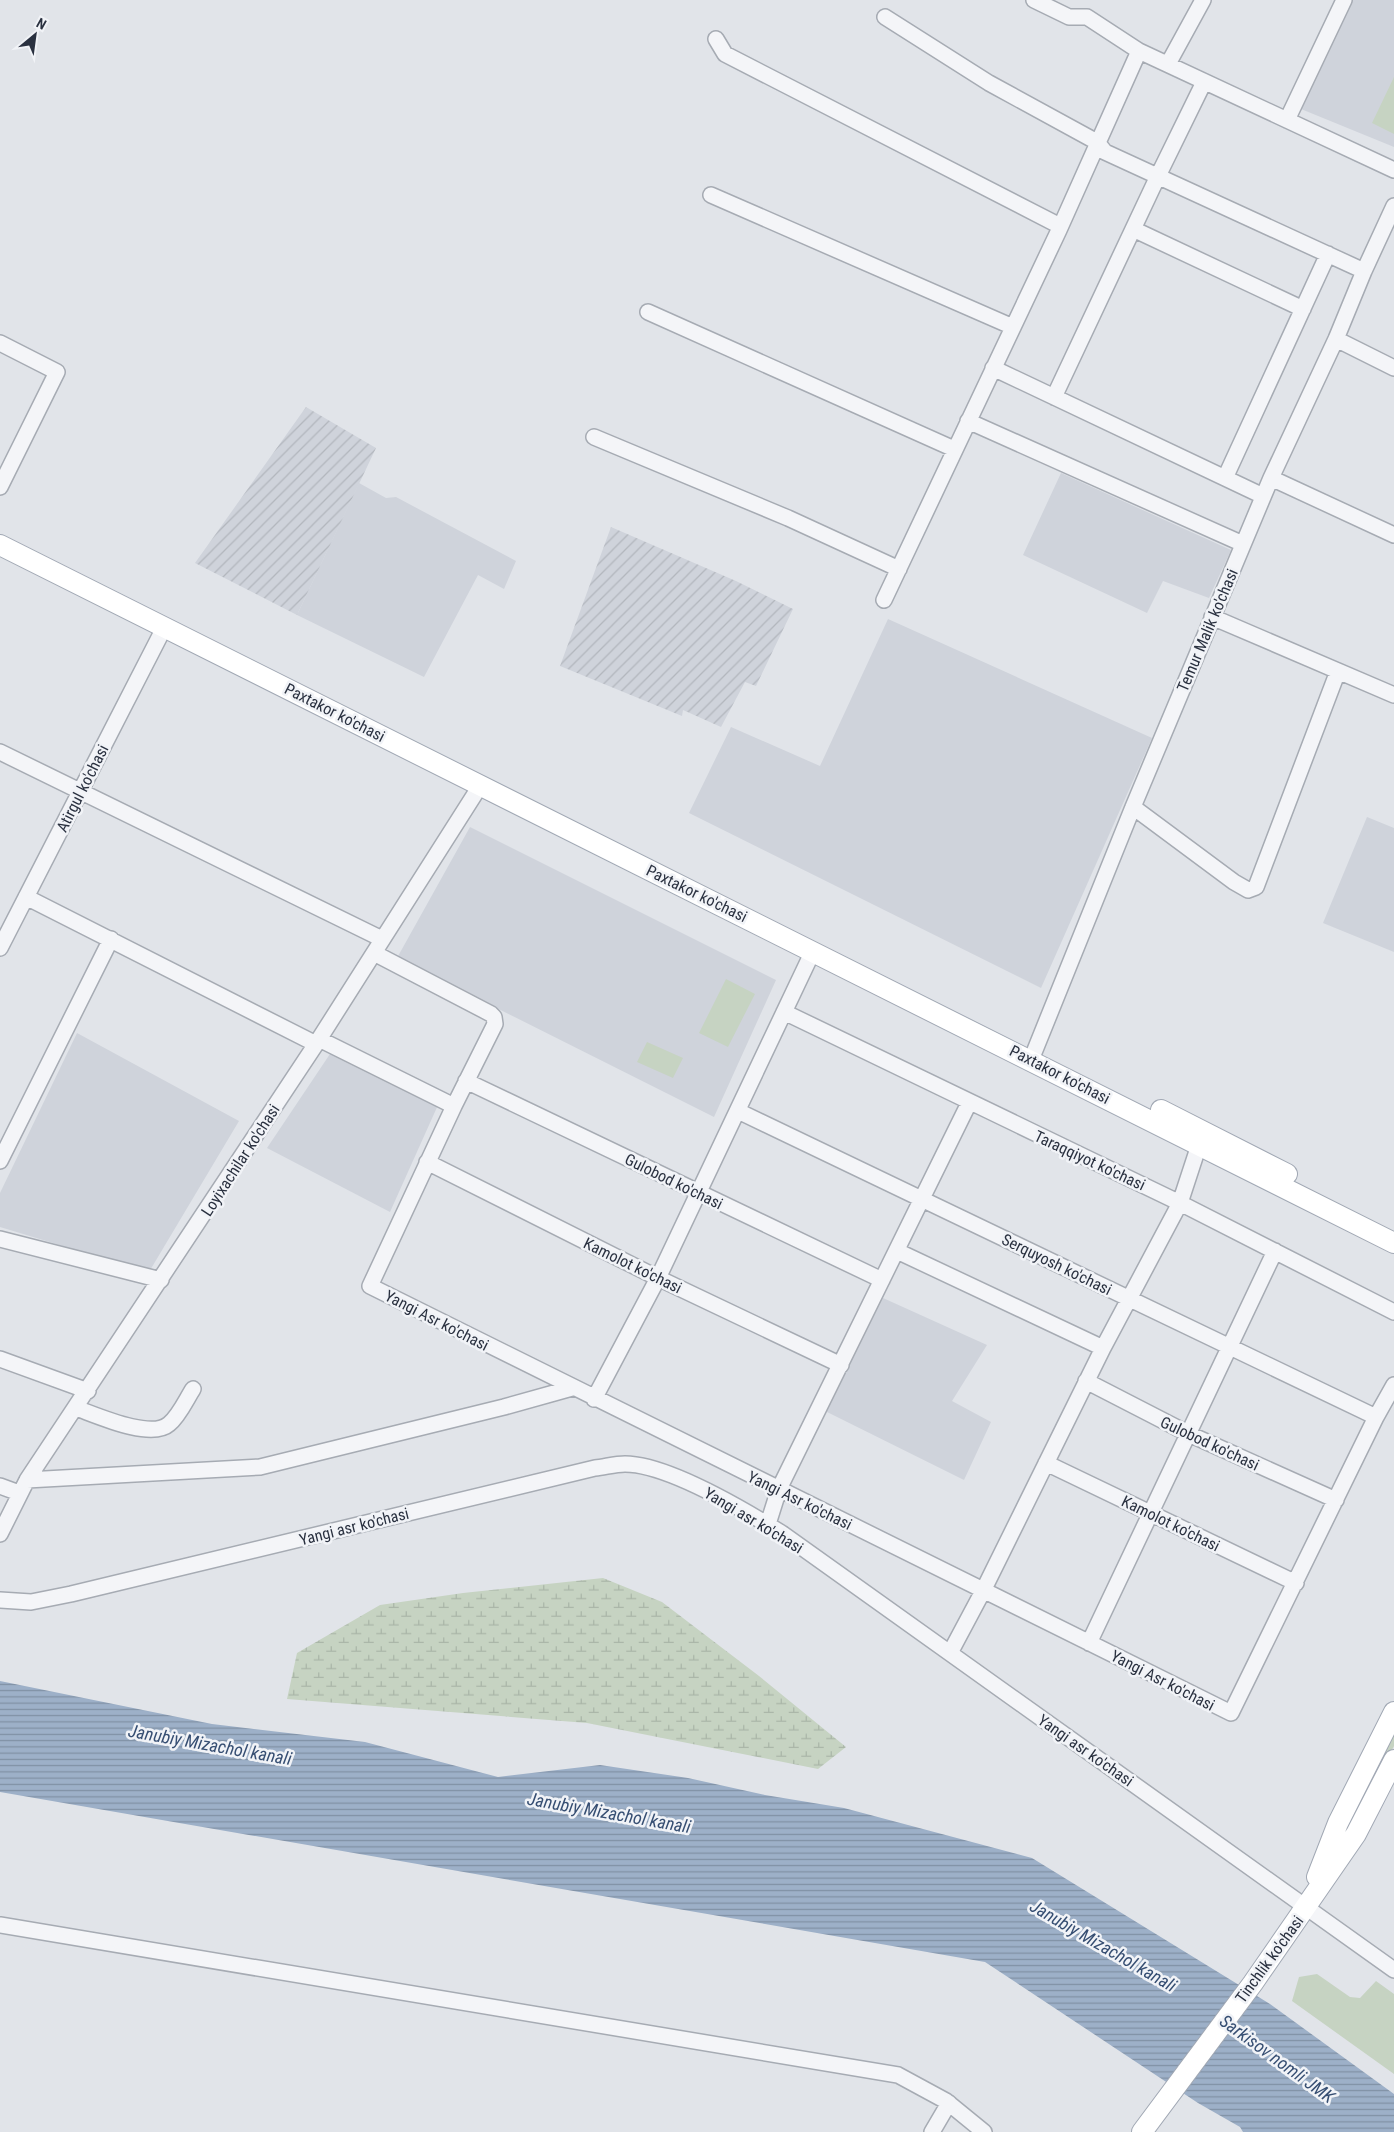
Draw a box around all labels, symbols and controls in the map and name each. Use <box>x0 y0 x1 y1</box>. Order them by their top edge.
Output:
north arrow <box>10 10 60 60</box>
text: N <box>34 15 49 33</box>
street label: Temur Malik ko'chasi <box>1173 566 1242 694</box>
street label: Paxtakor ko'chasi <box>281 679 388 746</box>
street label: Atirgul ko'chasi <box>52 741 113 835</box>
street label: Paxtakor ko'chasi <box>643 861 750 926</box>
street label: Paxtakor ko'chasi <box>1006 1041 1113 1108</box>
street label: Loyixachilar ko'chasi <box>197 1101 284 1220</box>
street label: Taraqqiyot ko'chasi <box>1031 1126 1148 1194</box>
street label: Gulobod ko'chasi <box>622 1150 726 1213</box>
street label: Serquyosh ko'chasi <box>999 1230 1115 1299</box>
street label: Kamolot ko'chasi <box>581 1233 685 1297</box>
street label: Yangi Asr ko'chasi <box>382 1286 492 1355</box>
street label: Gulobod ko'chasi <box>1157 1412 1262 1475</box>
street label: Yangi Asr ko'chasi <box>744 1467 855 1534</box>
street label: Yangi asr ko'chasi <box>701 1483 807 1557</box>
street label: Kamolot ko'chasi <box>1119 1491 1223 1555</box>
street label: Yangi asr ko'chasi <box>297 1504 411 1549</box>
street label: Yangi Asr ko'chasi <box>1108 1646 1218 1715</box>
street label: Yangi asr ko'chasi <box>1034 1710 1137 1790</box>
water label: Janubiy Mizachol kanali <box>127 1720 294 1769</box>
water label: Janubiy Mizachol kanali <box>526 1788 693 1837</box>
water label: Janubiy Mizachol kanali <box>1026 1895 1181 1996</box>
street label: Tinchlik ko'chasi <box>1231 1912 1307 2007</box>
water label: Sarkisov nomli JMK <box>1216 2010 1340 2108</box>

